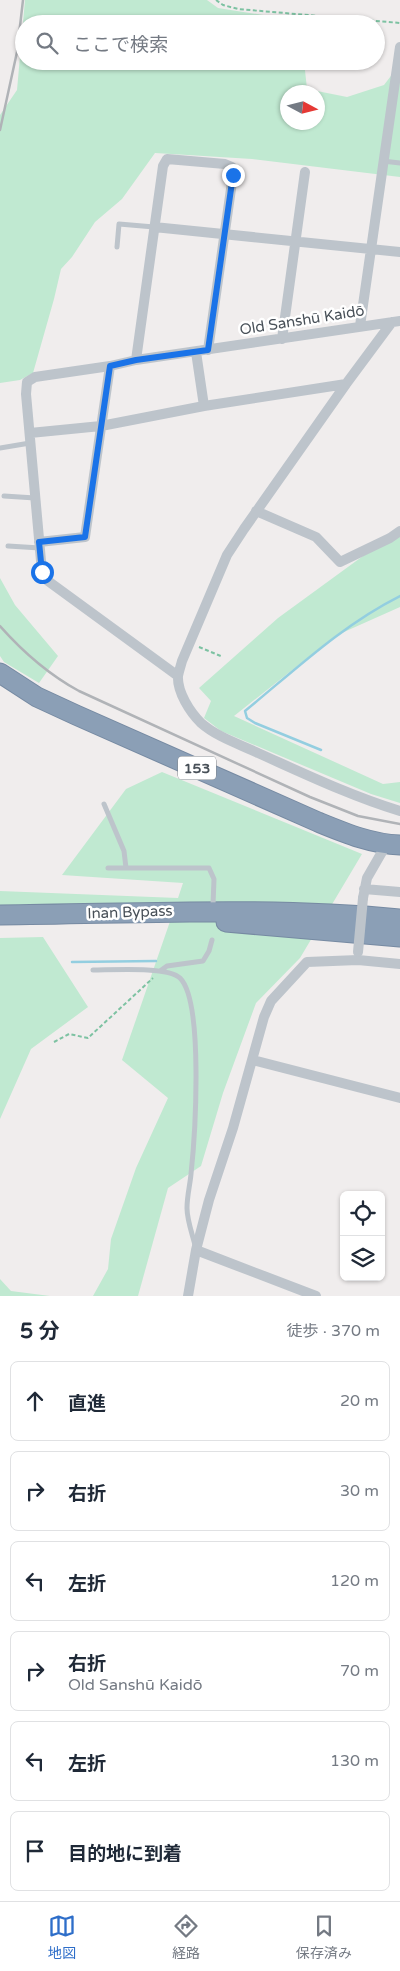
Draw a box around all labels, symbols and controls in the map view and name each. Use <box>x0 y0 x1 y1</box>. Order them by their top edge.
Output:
search box <box>15 15 385 70</box>
icon: search <box>33 29 61 57</box>
text: ここで検索 <box>73 34 168 56</box>
north arrow <box>280 85 325 130</box>
route end <box>222 164 245 187</box>
street label: Old Sanshū Kaidō <box>238 301 366 339</box>
route start <box>31 561 54 584</box>
road number: 153 <box>178 756 216 780</box>
street label: Inan Bypass <box>87 902 173 922</box>
map controls <box>340 1191 385 1281</box>
button: locate <box>340 1191 385 1236</box>
button: layers <box>340 1236 385 1281</box>
text: 5 分 <box>20 1319 60 1344</box>
text: 徒歩 · 370 m <box>287 1321 380 1341</box>
icon: ahead <box>21 1387 49 1415</box>
text: 20 m <box>340 1391 379 1411</box>
text: 直進 <box>68 1393 106 1415</box>
icon: right <box>21 1477 49 1505</box>
text: 30 m <box>340 1481 379 1501</box>
text: 右折 <box>68 1483 106 1505</box>
icon: left <box>21 1567 49 1595</box>
text: 120 m <box>330 1571 379 1591</box>
text: 左折 <box>68 1573 106 1595</box>
text: 右折 <box>68 1653 106 1675</box>
icon: right <box>21 1657 49 1685</box>
text: 70 m <box>340 1661 379 1681</box>
text: Old Sanshū Kaidō <box>68 1675 202 1695</box>
icon: left <box>21 1747 49 1775</box>
text: 130 m <box>330 1751 379 1771</box>
text: 左折 <box>68 1753 106 1775</box>
icon: arrive <box>21 1837 49 1865</box>
text: 目的地に到着 <box>68 1843 182 1865</box>
tab: 地図 <box>48 1912 76 1962</box>
tab: 経路 <box>172 1912 200 1962</box>
tab: 保存済み <box>296 1912 352 1962</box>

